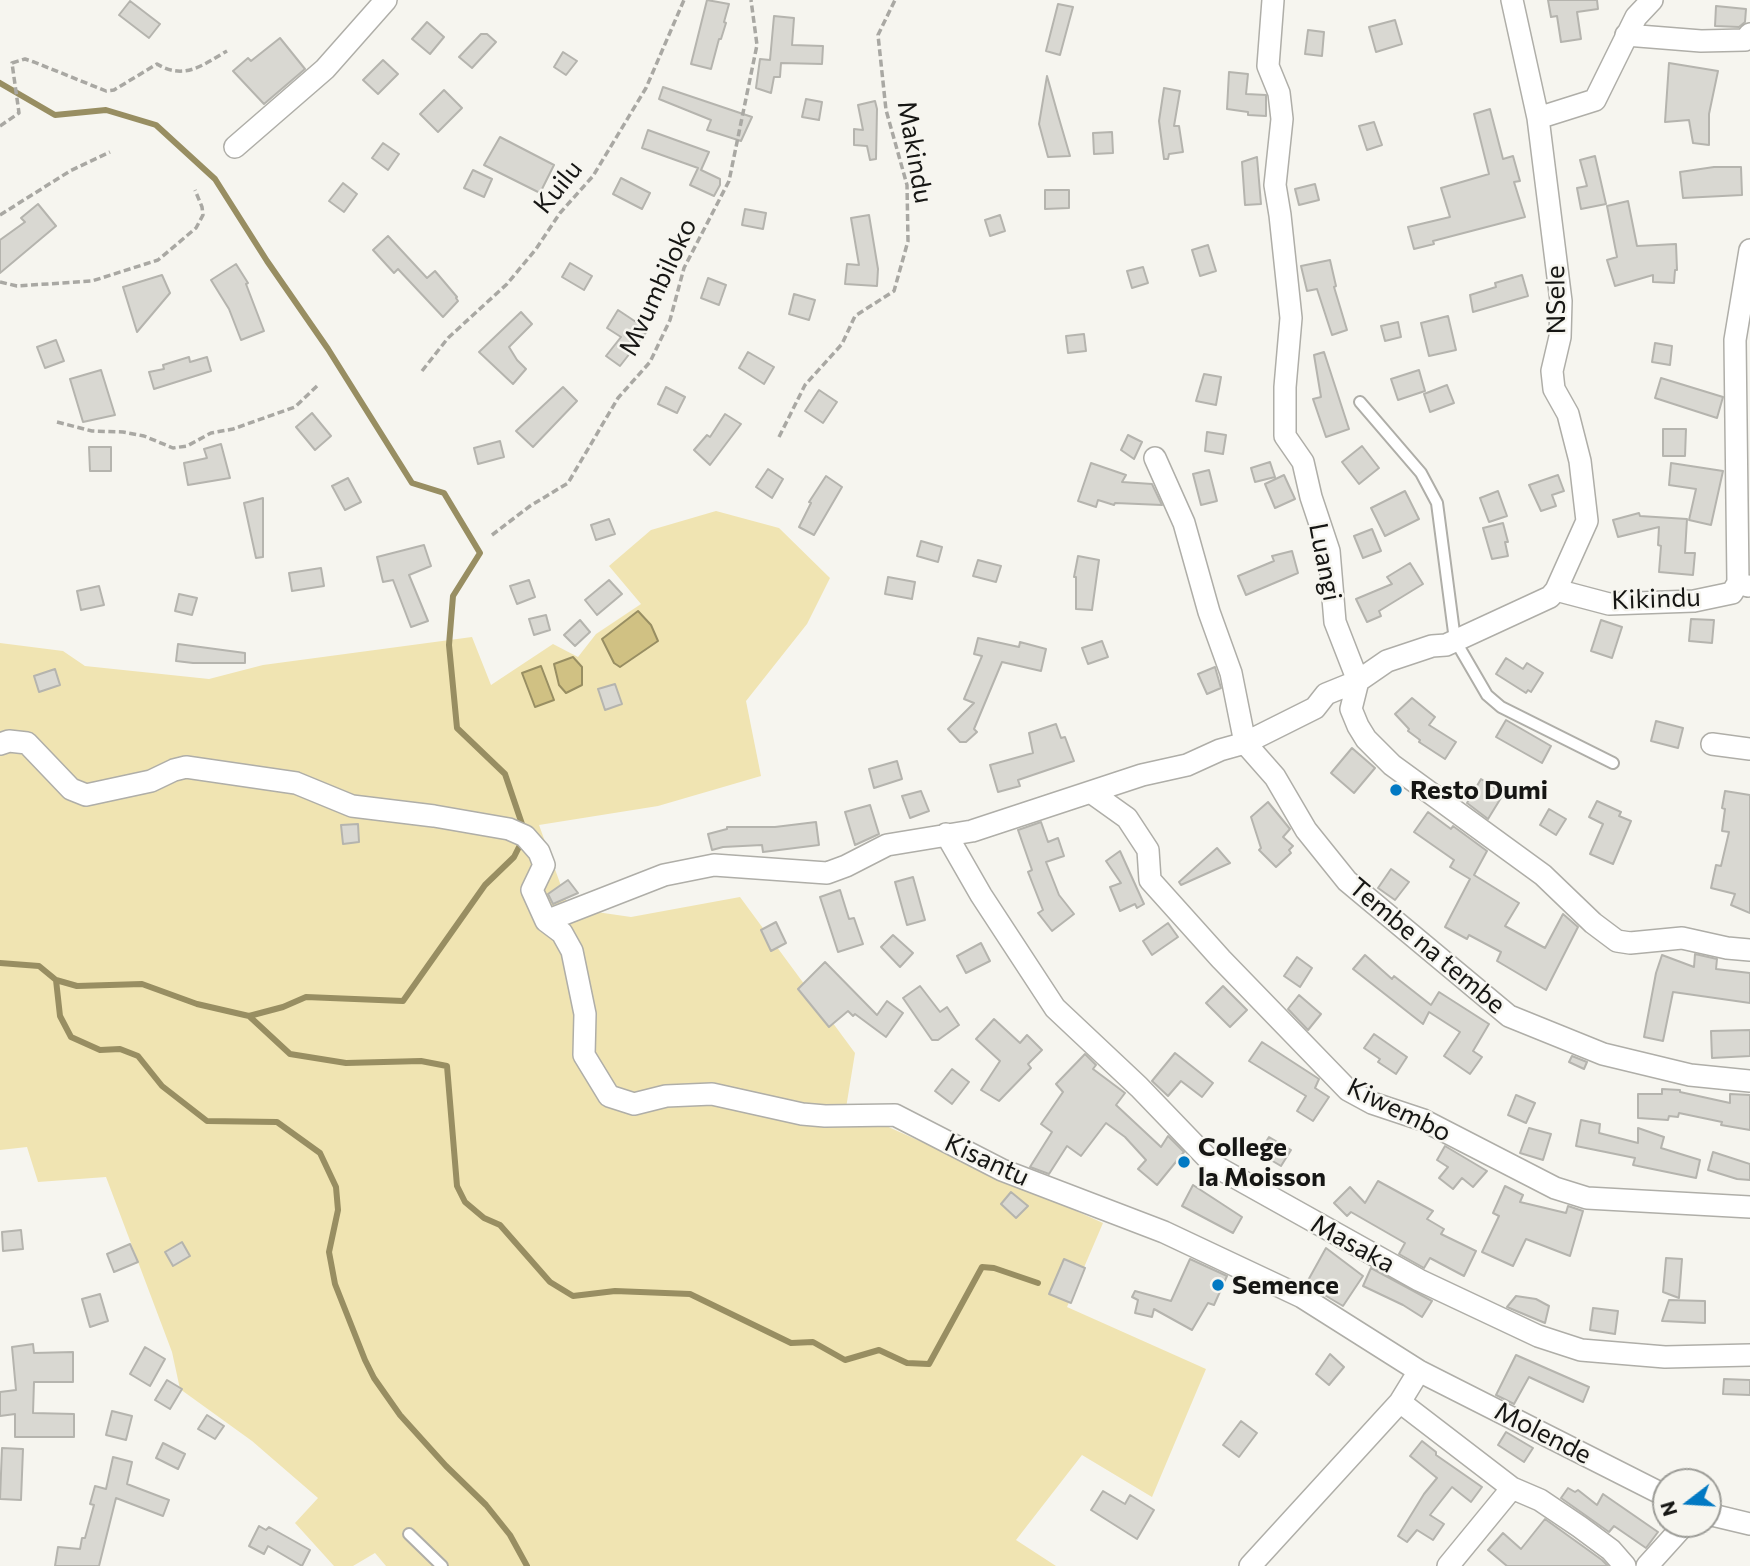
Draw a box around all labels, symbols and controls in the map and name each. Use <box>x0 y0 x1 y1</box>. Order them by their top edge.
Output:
street label: Makindu <box>891 98 939 206</box>
street label: Kuilu <box>527 154 589 220</box>
street label: Mvumbiloko <box>613 213 703 361</box>
street label: NSele <box>1540 265 1572 335</box>
street label: Luangi <box>1302 520 1348 604</box>
street label: Kikindu <box>1611 582 1701 616</box>
place label: Resto Dumi <box>1410 774 1548 806</box>
marker: Resto Dumi <box>1388 782 1404 798</box>
street label: Tembe na tembe <box>1342 872 1512 1020</box>
street label: Kiwembo <box>1342 1071 1456 1149</box>
street label: Kisantu <box>940 1127 1034 1193</box>
place label: College la Moisson <box>1198 1131 1326 1192</box>
marker: College la Moisson <box>1176 1154 1192 1170</box>
street label: Masaka <box>1305 1208 1401 1280</box>
place label: Semence <box>1232 1269 1339 1301</box>
marker: Semence <box>1210 1277 1226 1293</box>
street label: Molende <box>1489 1395 1597 1471</box>
north arrow <box>1652 1468 1722 1538</box>
text: N <box>1655 1499 1681 1519</box>

